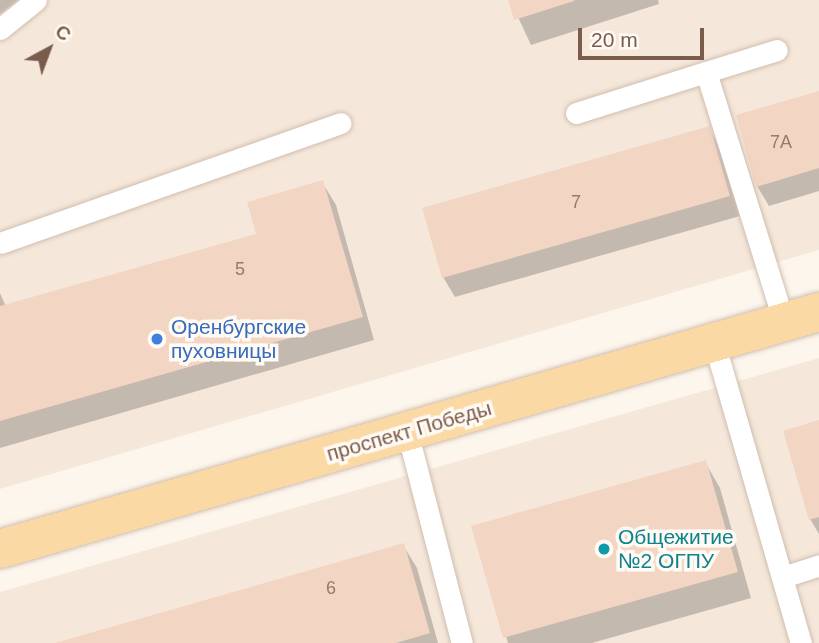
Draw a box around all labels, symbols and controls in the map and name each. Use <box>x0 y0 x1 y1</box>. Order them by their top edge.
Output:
north arrow <box>14 14 84 84</box>
scale bar <box>581 14 707 58</box>
text: С <box>51 20 75 45</box>
text: 20 m <box>591 28 638 51</box>
house number: 7А <box>770 131 792 153</box>
house number: 7 <box>571 191 581 213</box>
house number: 5 <box>235 258 245 280</box>
place label: Оренбургские пуховницы <box>171 314 306 364</box>
marker: Оренбургские пуховницы <box>149 331 165 347</box>
street label: проспект Победы <box>324 395 494 467</box>
place label: Общежитие №2 ОГПУ <box>618 524 734 574</box>
marker: Общежитие №2 ОГПУ <box>596 541 612 557</box>
house number: 6 <box>326 577 336 599</box>

